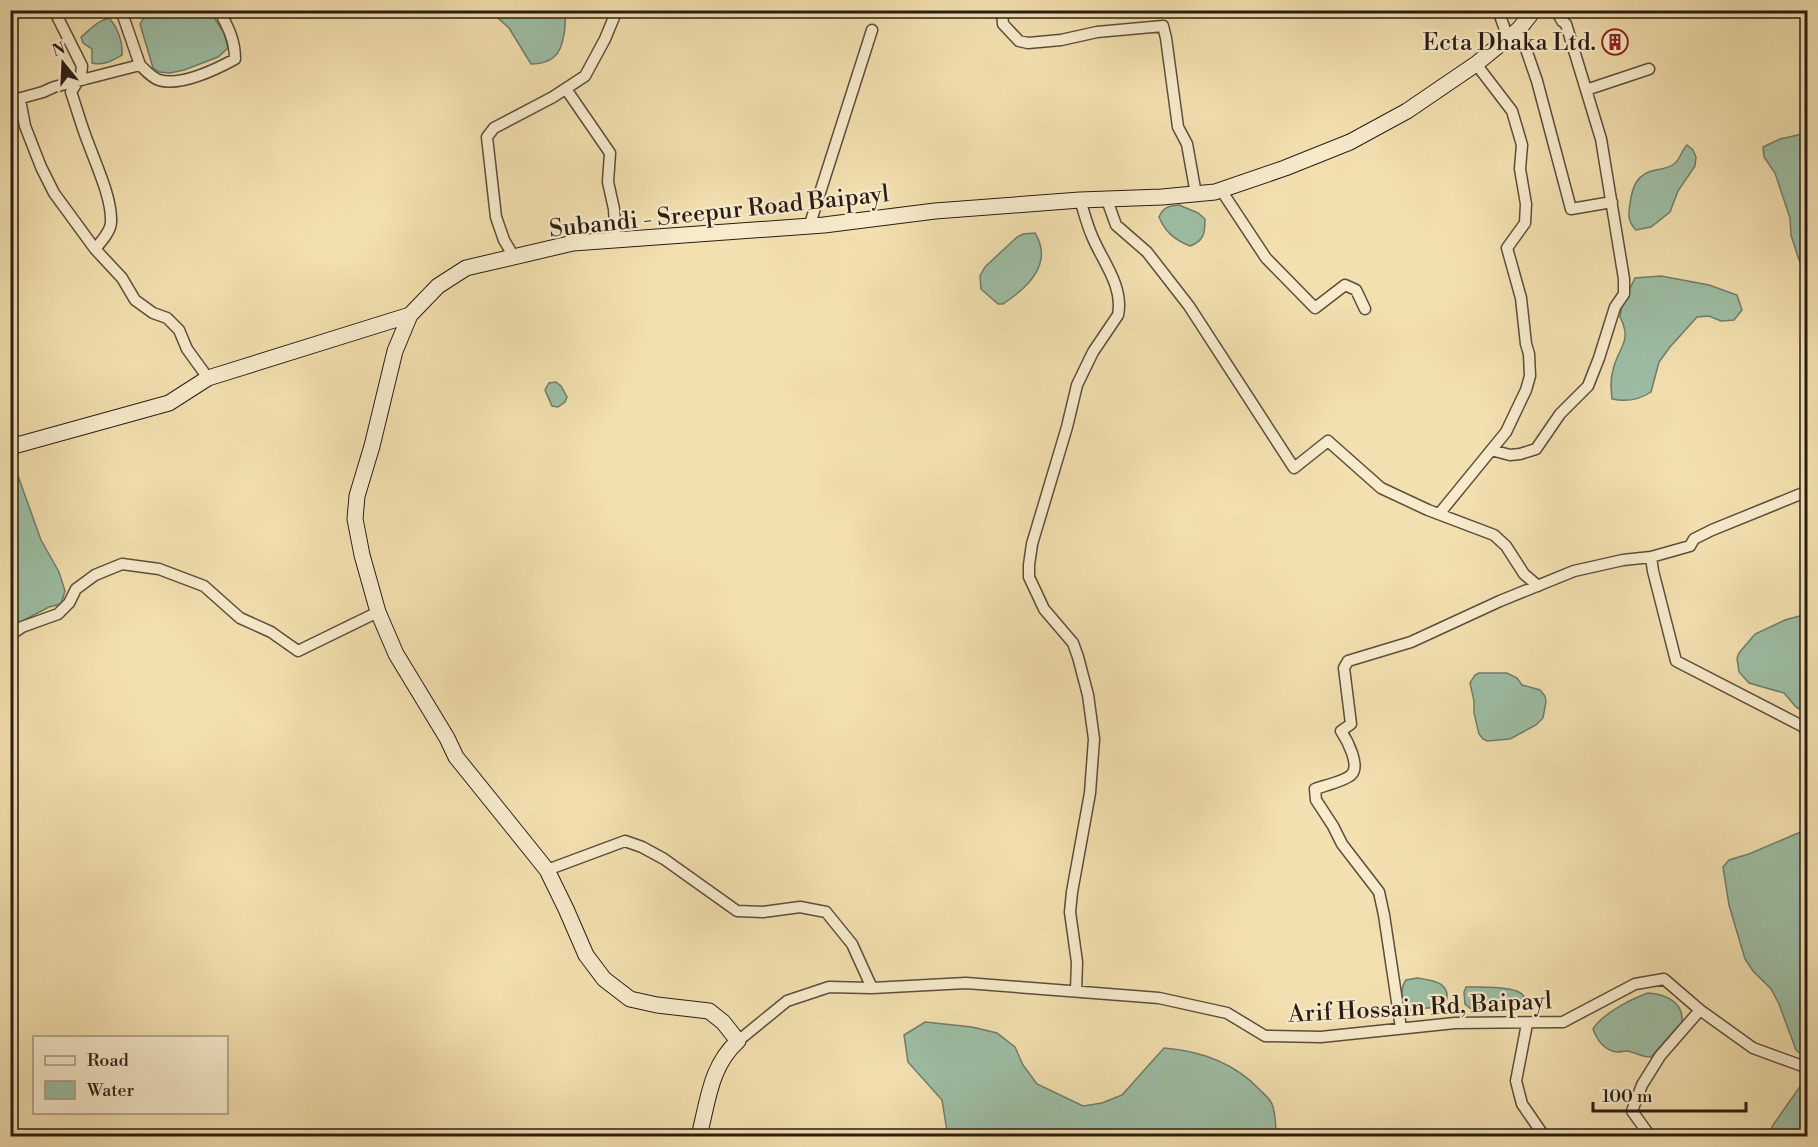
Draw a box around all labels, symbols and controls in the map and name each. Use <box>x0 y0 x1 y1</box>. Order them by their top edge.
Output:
building icon: Ecta Dhaka Ltd. <box>1600 27 1630 57</box>
place label: Ecta Dhaka Ltd. <box>1422 28 1596 58</box>
north arrow <box>33 33 93 93</box>
text: N <box>50 38 68 61</box>
street label: Subandi - Sreepur Road Baipayl <box>548 179 891 245</box>
street label: Arif Hossain Rd, Baipayl <box>1286 986 1553 1030</box>
legend <box>33 1036 228 1114</box>
text: Road <box>87 1049 130 1072</box>
scale bar <box>1593 1075 1746 1113</box>
text: Water <box>86 1079 135 1102</box>
text: 100 m <box>1602 1085 1653 1108</box>

